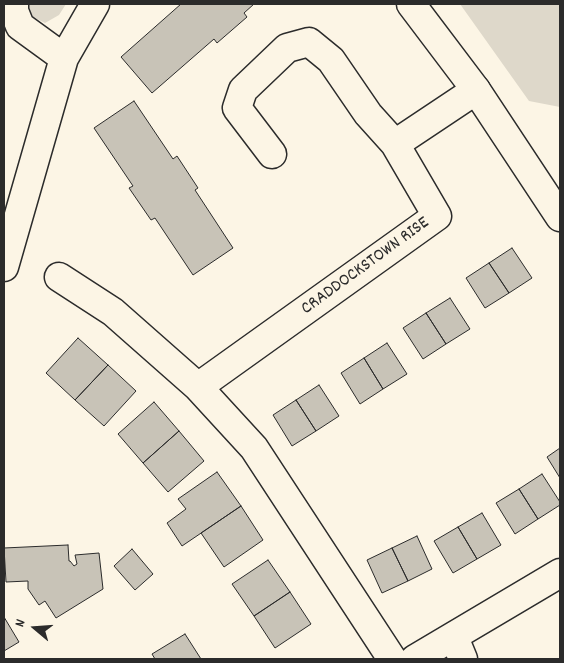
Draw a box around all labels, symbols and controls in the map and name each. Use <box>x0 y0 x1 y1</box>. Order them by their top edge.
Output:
street label: CRADDOCKSTOWN RISE <box>298 213 434 321</box>
north arrow <box>10 603 60 653</box>
text: N <box>10 617 31 630</box>

